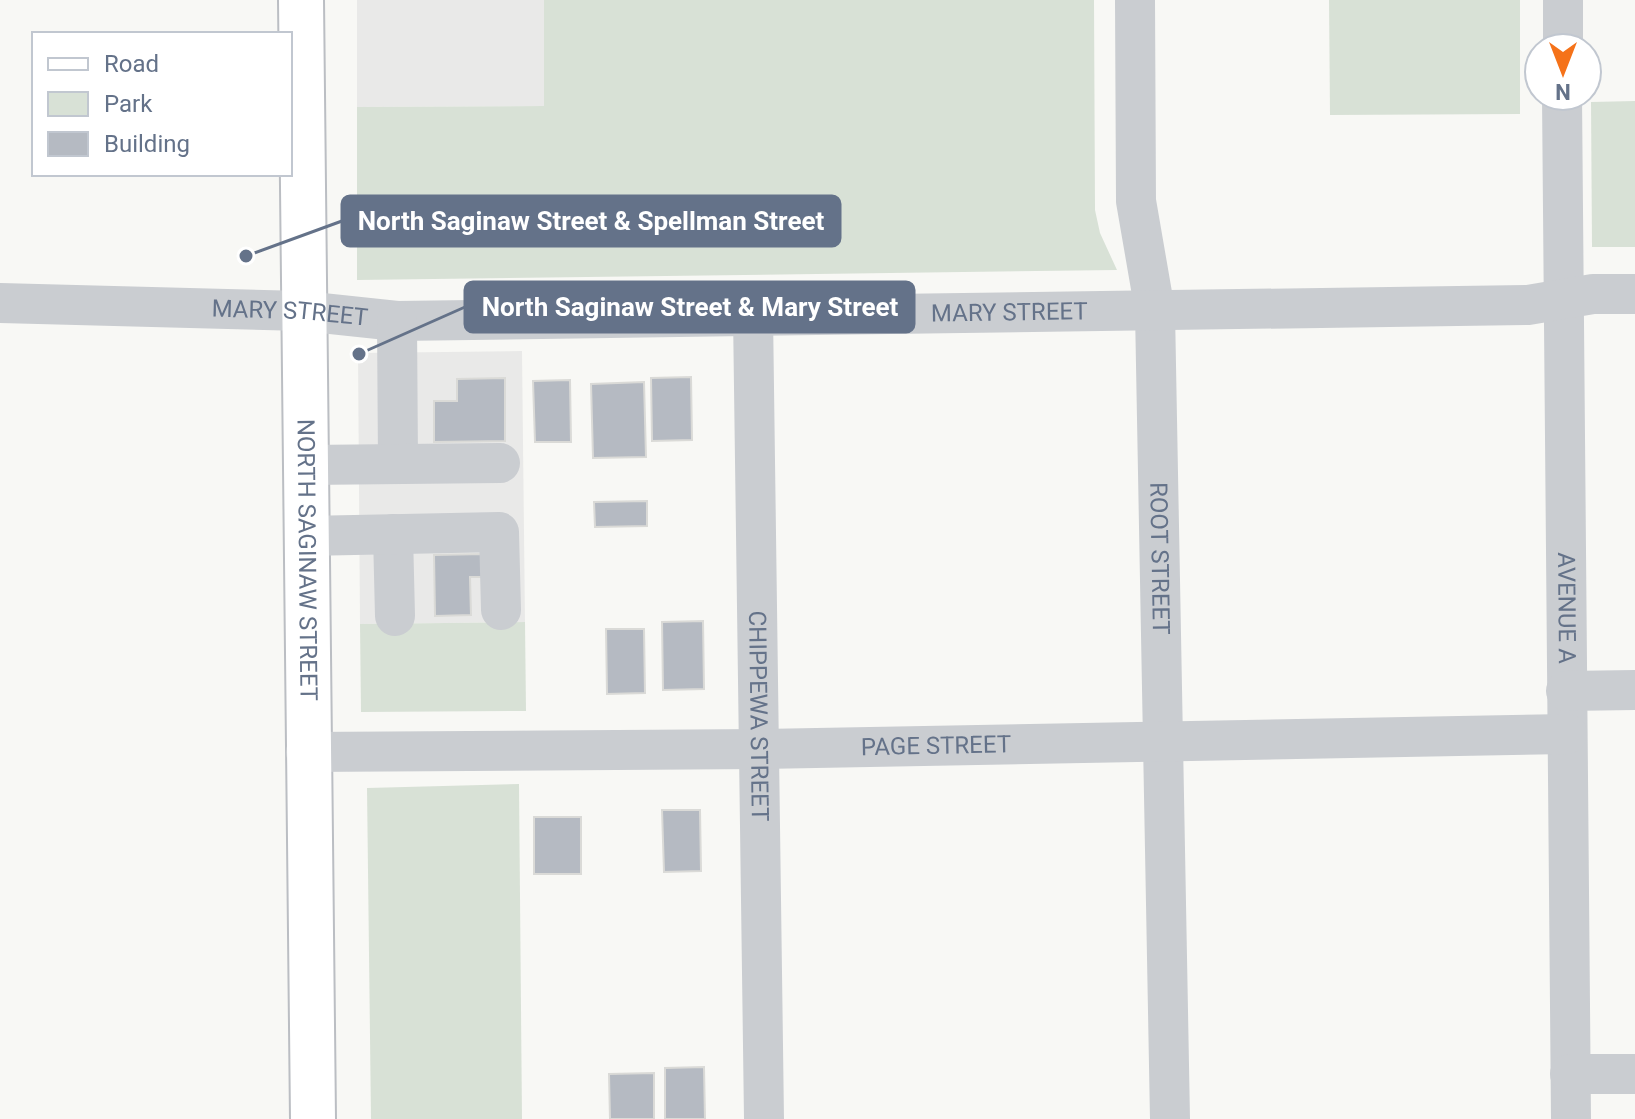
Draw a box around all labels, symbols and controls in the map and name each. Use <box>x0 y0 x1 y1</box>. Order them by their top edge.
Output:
legend <box>32 32 292 176</box>
north arrow <box>1523 32 1603 112</box>
text: Road <box>104 50 159 78</box>
text: N <box>1555 79 1571 104</box>
text: Park <box>104 90 153 118</box>
text: Building <box>104 130 190 158</box>
callout: North Saginaw Street & Spellman Street <box>342 196 840 246</box>
text: North Saginaw Street & Spellman Street <box>358 206 824 236</box>
callout: North Saginaw Street & Mary Street <box>465 282 914 332</box>
text: North Saginaw Street & Mary Street <box>482 292 899 322</box>
street label: MARY STREET <box>211 295 369 332</box>
street label: MARY STREET <box>931 297 1088 327</box>
street label: NORTH SAGINAW STREET <box>291 419 323 701</box>
street label: ROOT STREET <box>1144 482 1175 635</box>
street label: AVENUE A <box>1552 552 1581 664</box>
street label: CHIPPEWA STREET <box>743 610 774 822</box>
street label: PAGE STREET <box>861 730 1011 761</box>

